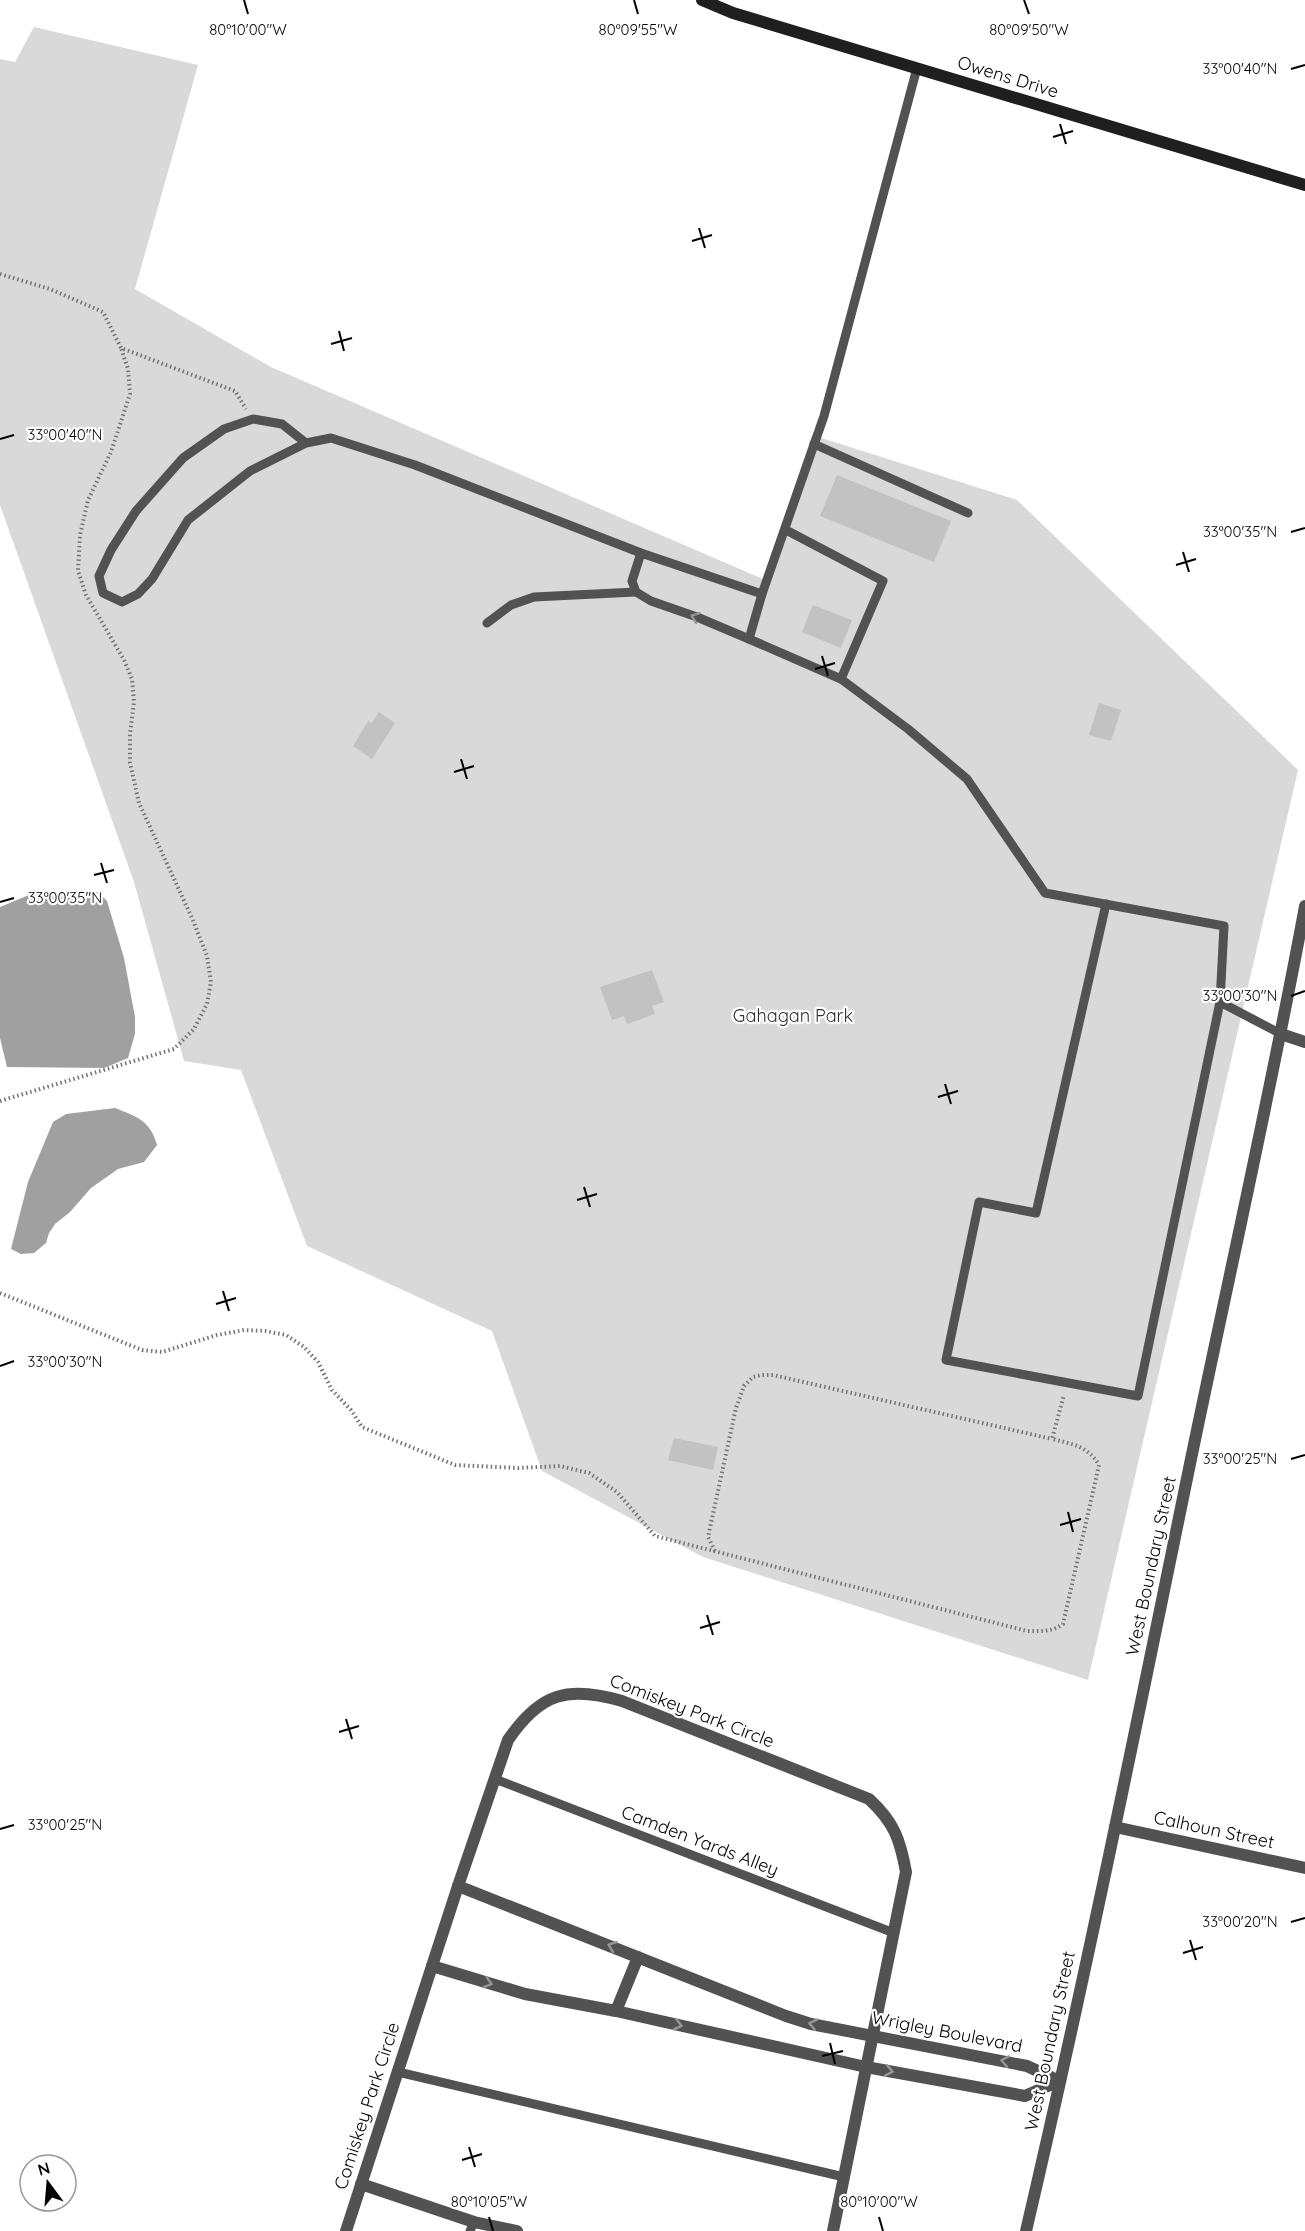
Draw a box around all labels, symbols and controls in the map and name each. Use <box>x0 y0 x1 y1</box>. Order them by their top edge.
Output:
text: 80°10'00"W <box>209 20 287 39</box>
text: 80°09'55"W <box>599 20 678 39</box>
text: 80°09'50"W <box>989 20 1069 39</box>
street label: Owens Drive <box>955 50 1062 103</box>
text: 33°00'40"N <box>1203 59 1277 78</box>
text: 33°00'40"N <box>28 425 102 444</box>
text: 33°00'35"N <box>1203 522 1277 541</box>
one-way arrow <box>690 611 701 624</box>
text: 33°00'35"N <box>28 888 102 907</box>
text: 33°00'30"N <box>1203 986 1277 1005</box>
park label: Gahagan Park <box>733 1004 853 1027</box>
text: 33°00'30"N <box>28 1352 102 1371</box>
text: 33°00'25"N <box>1203 1449 1277 1468</box>
street label: West Boundary Street <box>1120 1474 1181 1658</box>
street label: Comiskey Park Circle <box>607 1669 778 1753</box>
street label: Camden Yards Alley <box>618 1800 782 1881</box>
street label: Calhoun Street <box>1152 1806 1276 1854</box>
text: 33°00'25"N <box>28 1815 102 1834</box>
text: 33°00'20"N <box>1202 1912 1278 1931</box>
one-way arrow <box>607 1941 618 1954</box>
street label: West Boundary Street <box>1019 1949 1080 2133</box>
one-way arrow <box>482 1976 493 1988</box>
street label: Wrigley Boulevard <box>870 2006 1024 2057</box>
one-way arrow <box>673 2018 683 2031</box>
one-way arrow <box>809 2018 819 2031</box>
street label: Comiskey Park Circle <box>329 2019 404 2192</box>
one-way arrow <box>1000 2055 1010 2068</box>
one-way arrow <box>884 2064 894 2077</box>
north arrow <box>18 2153 78 2213</box>
text: N <box>35 2157 52 2180</box>
text: 80°10'05"W <box>451 2192 528 2211</box>
text: 80°10'00"W <box>840 2192 918 2211</box>

